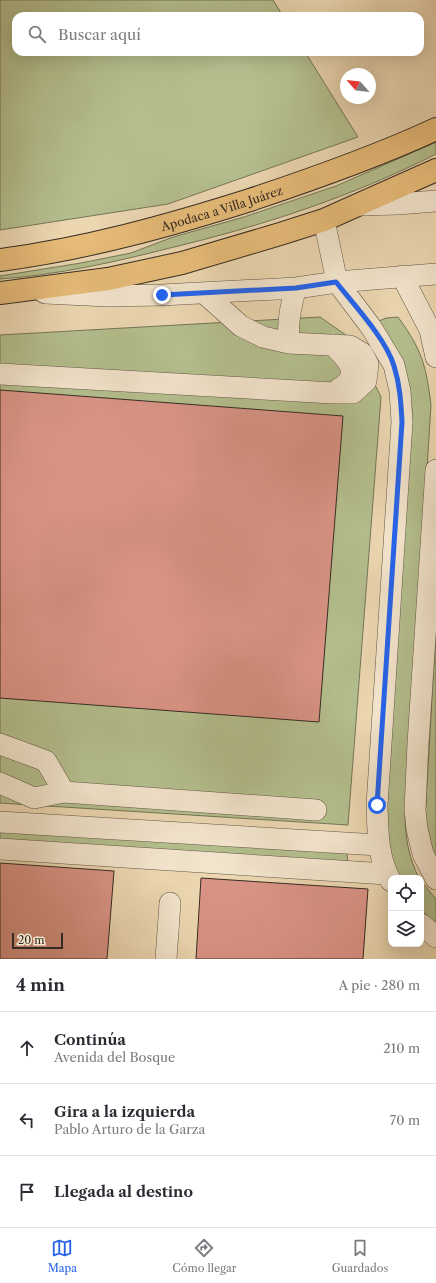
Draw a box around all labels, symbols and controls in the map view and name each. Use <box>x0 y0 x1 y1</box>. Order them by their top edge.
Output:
search box <box>12 12 424 56</box>
icon: search <box>26 23 48 45</box>
text: Buscar aquí <box>58 25 141 44</box>
north arrow <box>340 68 376 104</box>
street label: Apodaca a Villa Juárez <box>158 182 284 234</box>
route end <box>153 286 171 304</box>
route start <box>368 796 386 814</box>
map controls <box>388 875 424 947</box>
button: locate <box>388 875 424 911</box>
button: layers <box>388 911 424 947</box>
scale bar <box>12 931 63 950</box>
text: 20 m <box>18 933 44 947</box>
text: 4 min <box>16 975 65 995</box>
text: A pie · 280 m <box>339 977 420 993</box>
text: Continúa <box>54 1030 126 1049</box>
icon: ahead <box>16 1037 38 1059</box>
text: 210 m <box>383 1040 420 1056</box>
text: Avenida del Bosque <box>54 1049 175 1065</box>
text: Gira a la izquierda <box>54 1102 195 1121</box>
icon: left <box>16 1109 38 1131</box>
text: 70 m <box>390 1112 420 1128</box>
text: Pablo Arturo de la Garza <box>54 1121 205 1137</box>
icon: arrive <box>16 1181 38 1203</box>
text: Llegada al destino <box>54 1182 193 1201</box>
tab: Mapa <box>48 1237 77 1275</box>
tab: Cómo llegar <box>172 1237 236 1275</box>
tab: Guardados <box>332 1237 388 1275</box>

